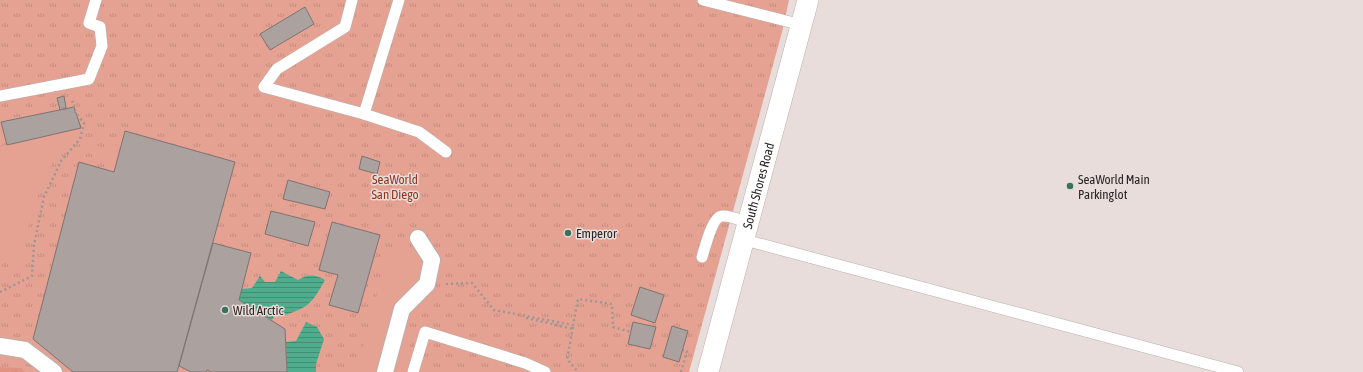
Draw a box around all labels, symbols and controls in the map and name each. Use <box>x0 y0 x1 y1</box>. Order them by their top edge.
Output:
street label: South Shores Road <box>739 141 777 230</box>
park label: SeaWorld San Diego <box>371 172 419 202</box>
place label: SeaWorld Main Parkinglot <box>1078 172 1150 202</box>
marker: SeaWorld Main Parkinglot <box>1065 181 1075 191</box>
place label: Emperor <box>576 226 617 241</box>
marker: Emperor <box>563 228 573 238</box>
place label: Wild Arctic <box>233 303 283 318</box>
marker: Wild Arctic <box>220 305 230 315</box>

